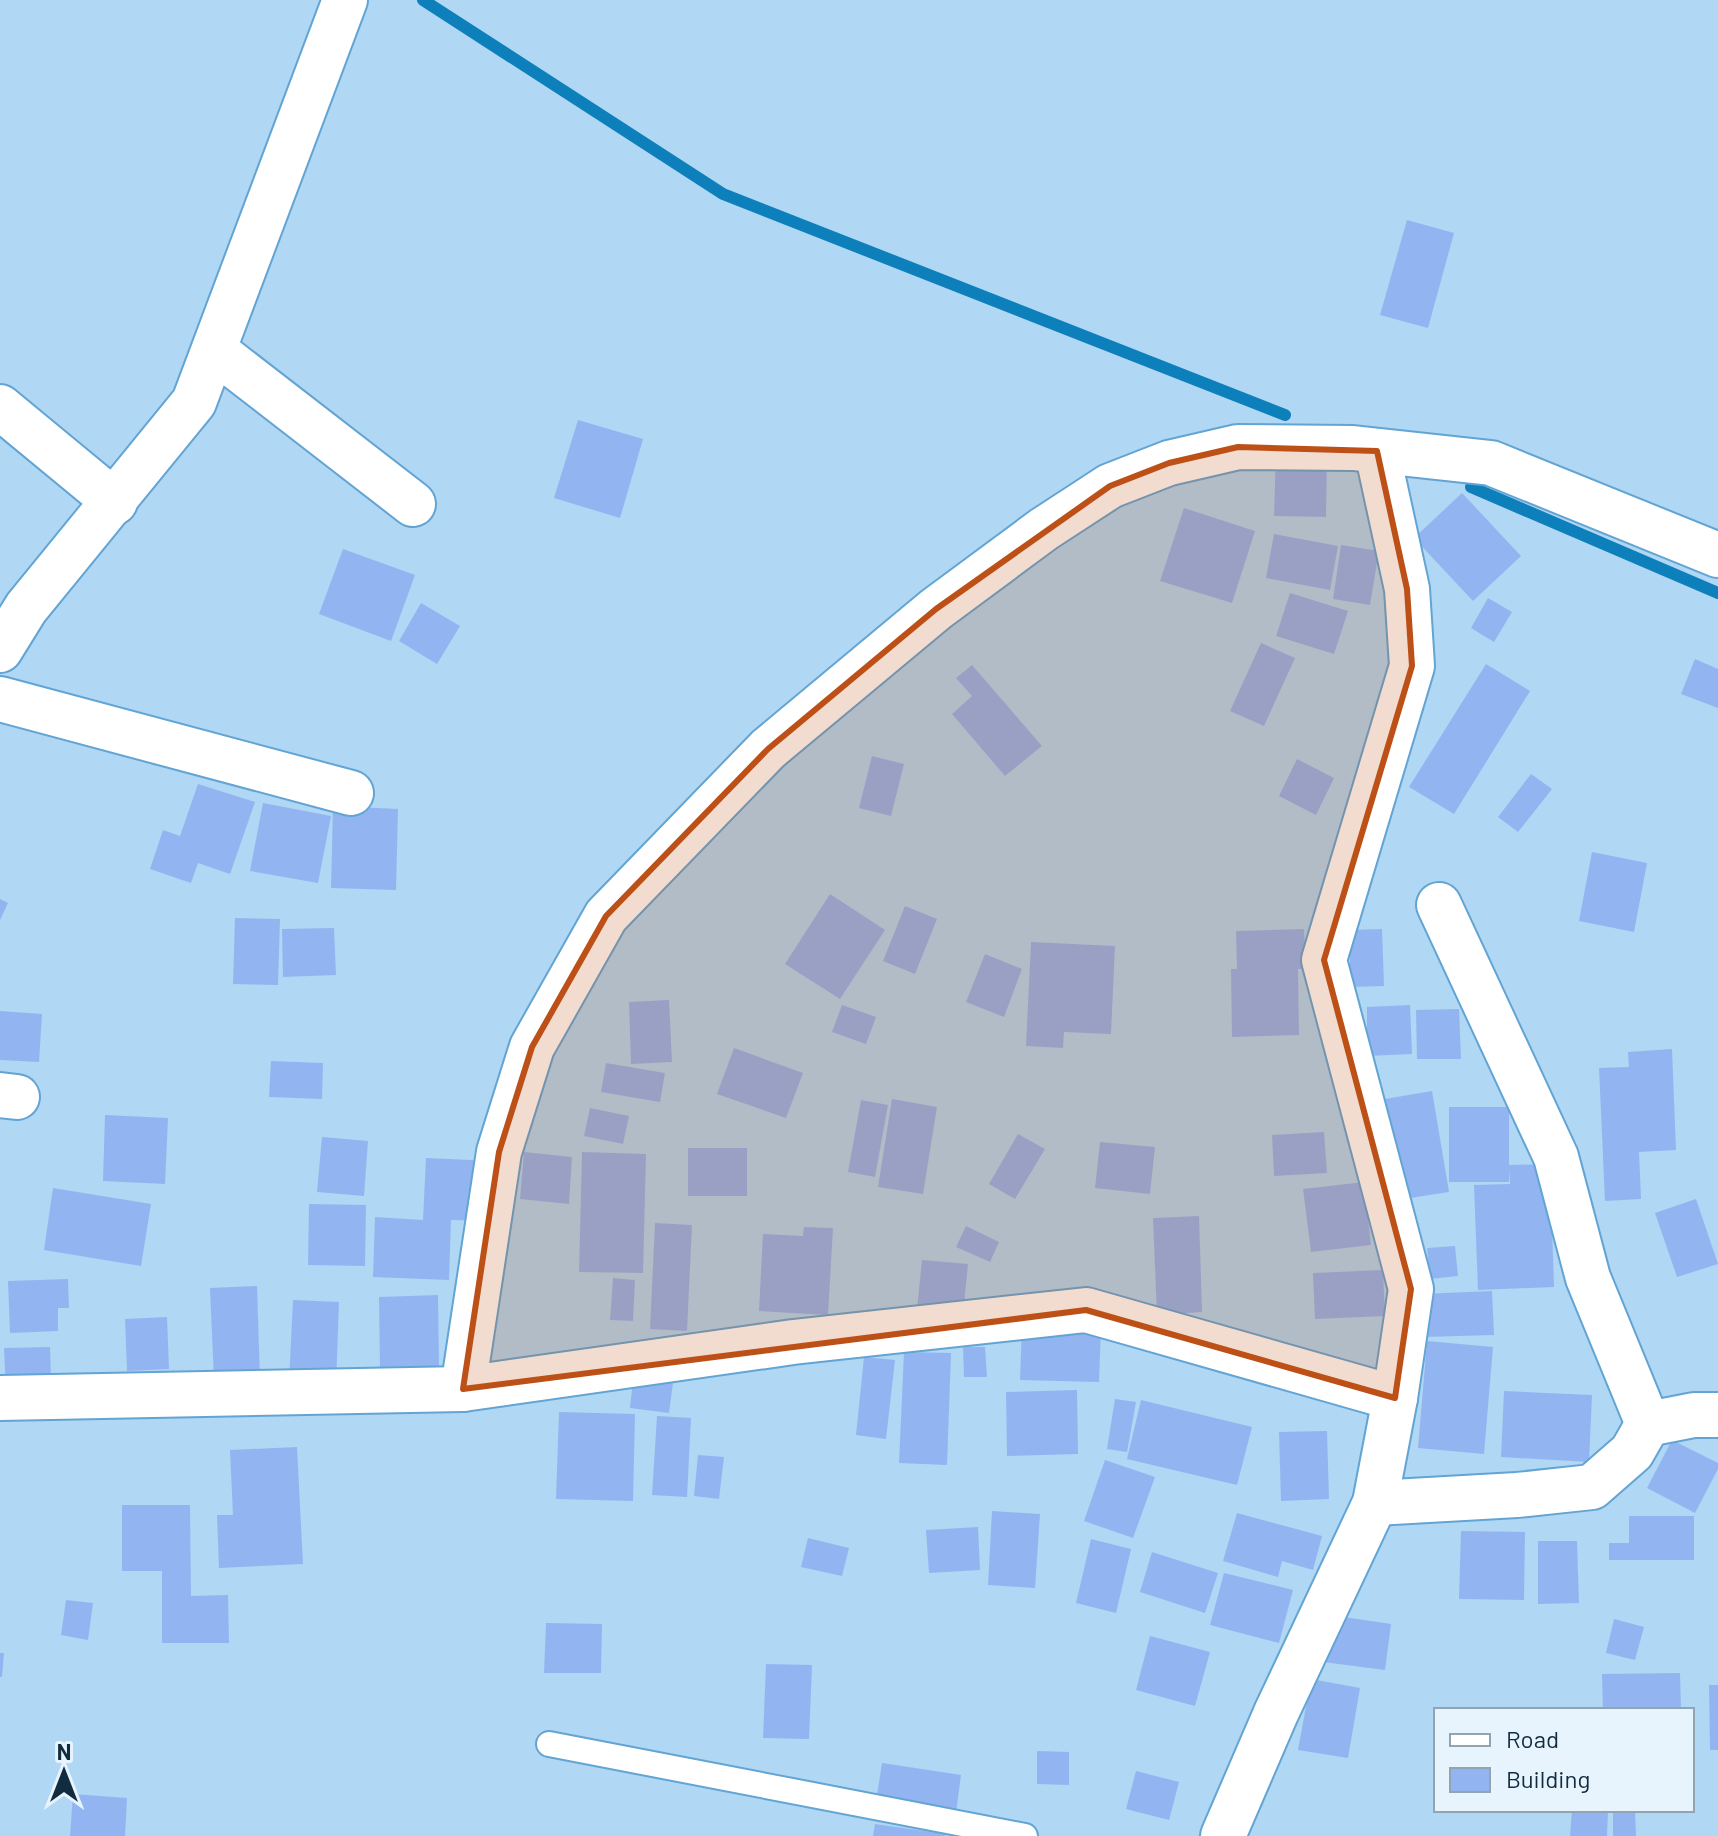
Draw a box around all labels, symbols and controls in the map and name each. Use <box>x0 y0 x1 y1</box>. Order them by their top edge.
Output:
legend <box>1434 1708 1694 1812</box>
text: Road <box>1506 1724 1559 1753</box>
north arrow <box>24 1732 104 1812</box>
text: N <box>57 1738 71 1764</box>
text: Building <box>1506 1764 1590 1793</box>

